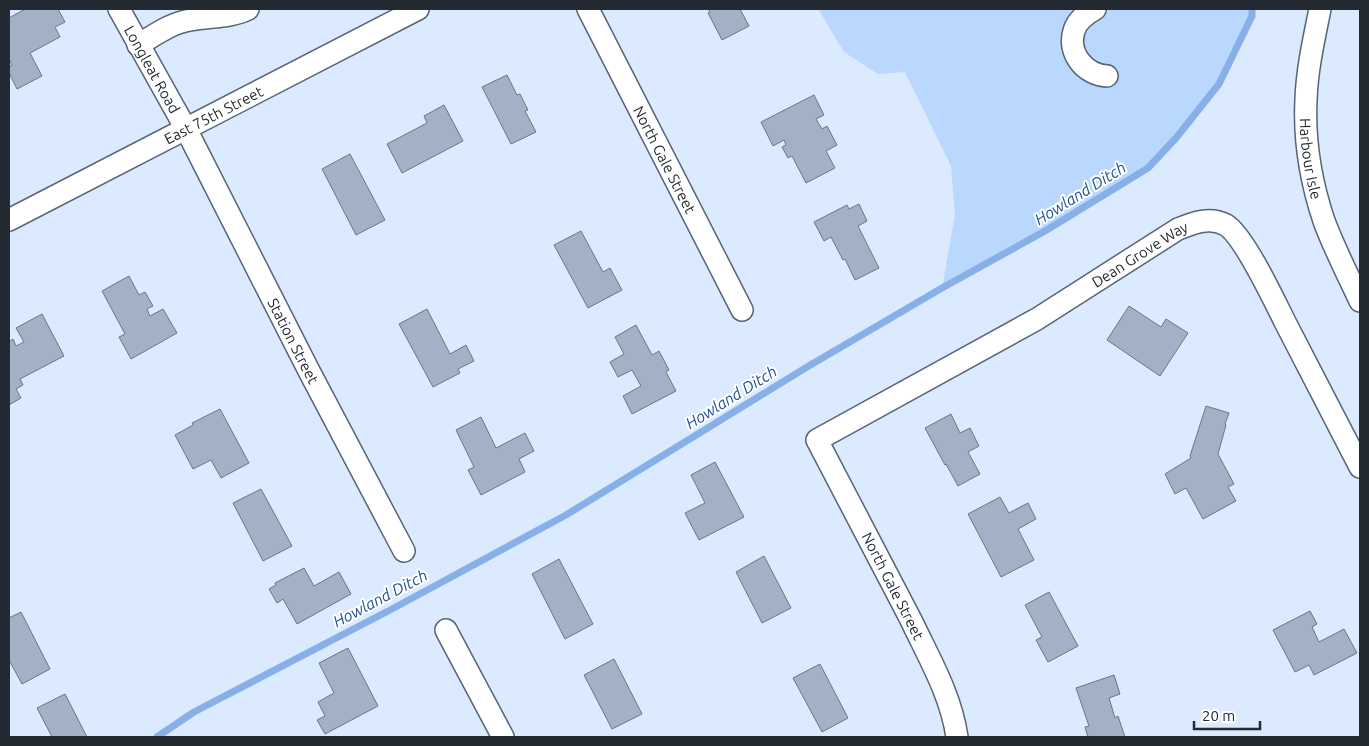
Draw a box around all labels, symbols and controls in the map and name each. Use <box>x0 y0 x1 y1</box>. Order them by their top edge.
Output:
street label: Longleat Road <box>121 23 184 116</box>
street label: East 75th Street <box>161 82 266 147</box>
street label: North Gale Street <box>630 103 700 216</box>
street label: Harbour Isle <box>1297 118 1326 201</box>
water label: Howland Ditch <box>1031 158 1129 228</box>
street label: Dean Grove Way <box>1088 218 1190 290</box>
street label: Station Street <box>265 295 323 387</box>
water label: Howland Ditch <box>682 362 780 432</box>
street label: North Gale Street <box>859 529 927 643</box>
water label: Howland Ditch <box>330 566 430 630</box>
scale bar <box>1194 698 1260 730</box>
text: 20 m <box>1202 707 1235 724</box>

